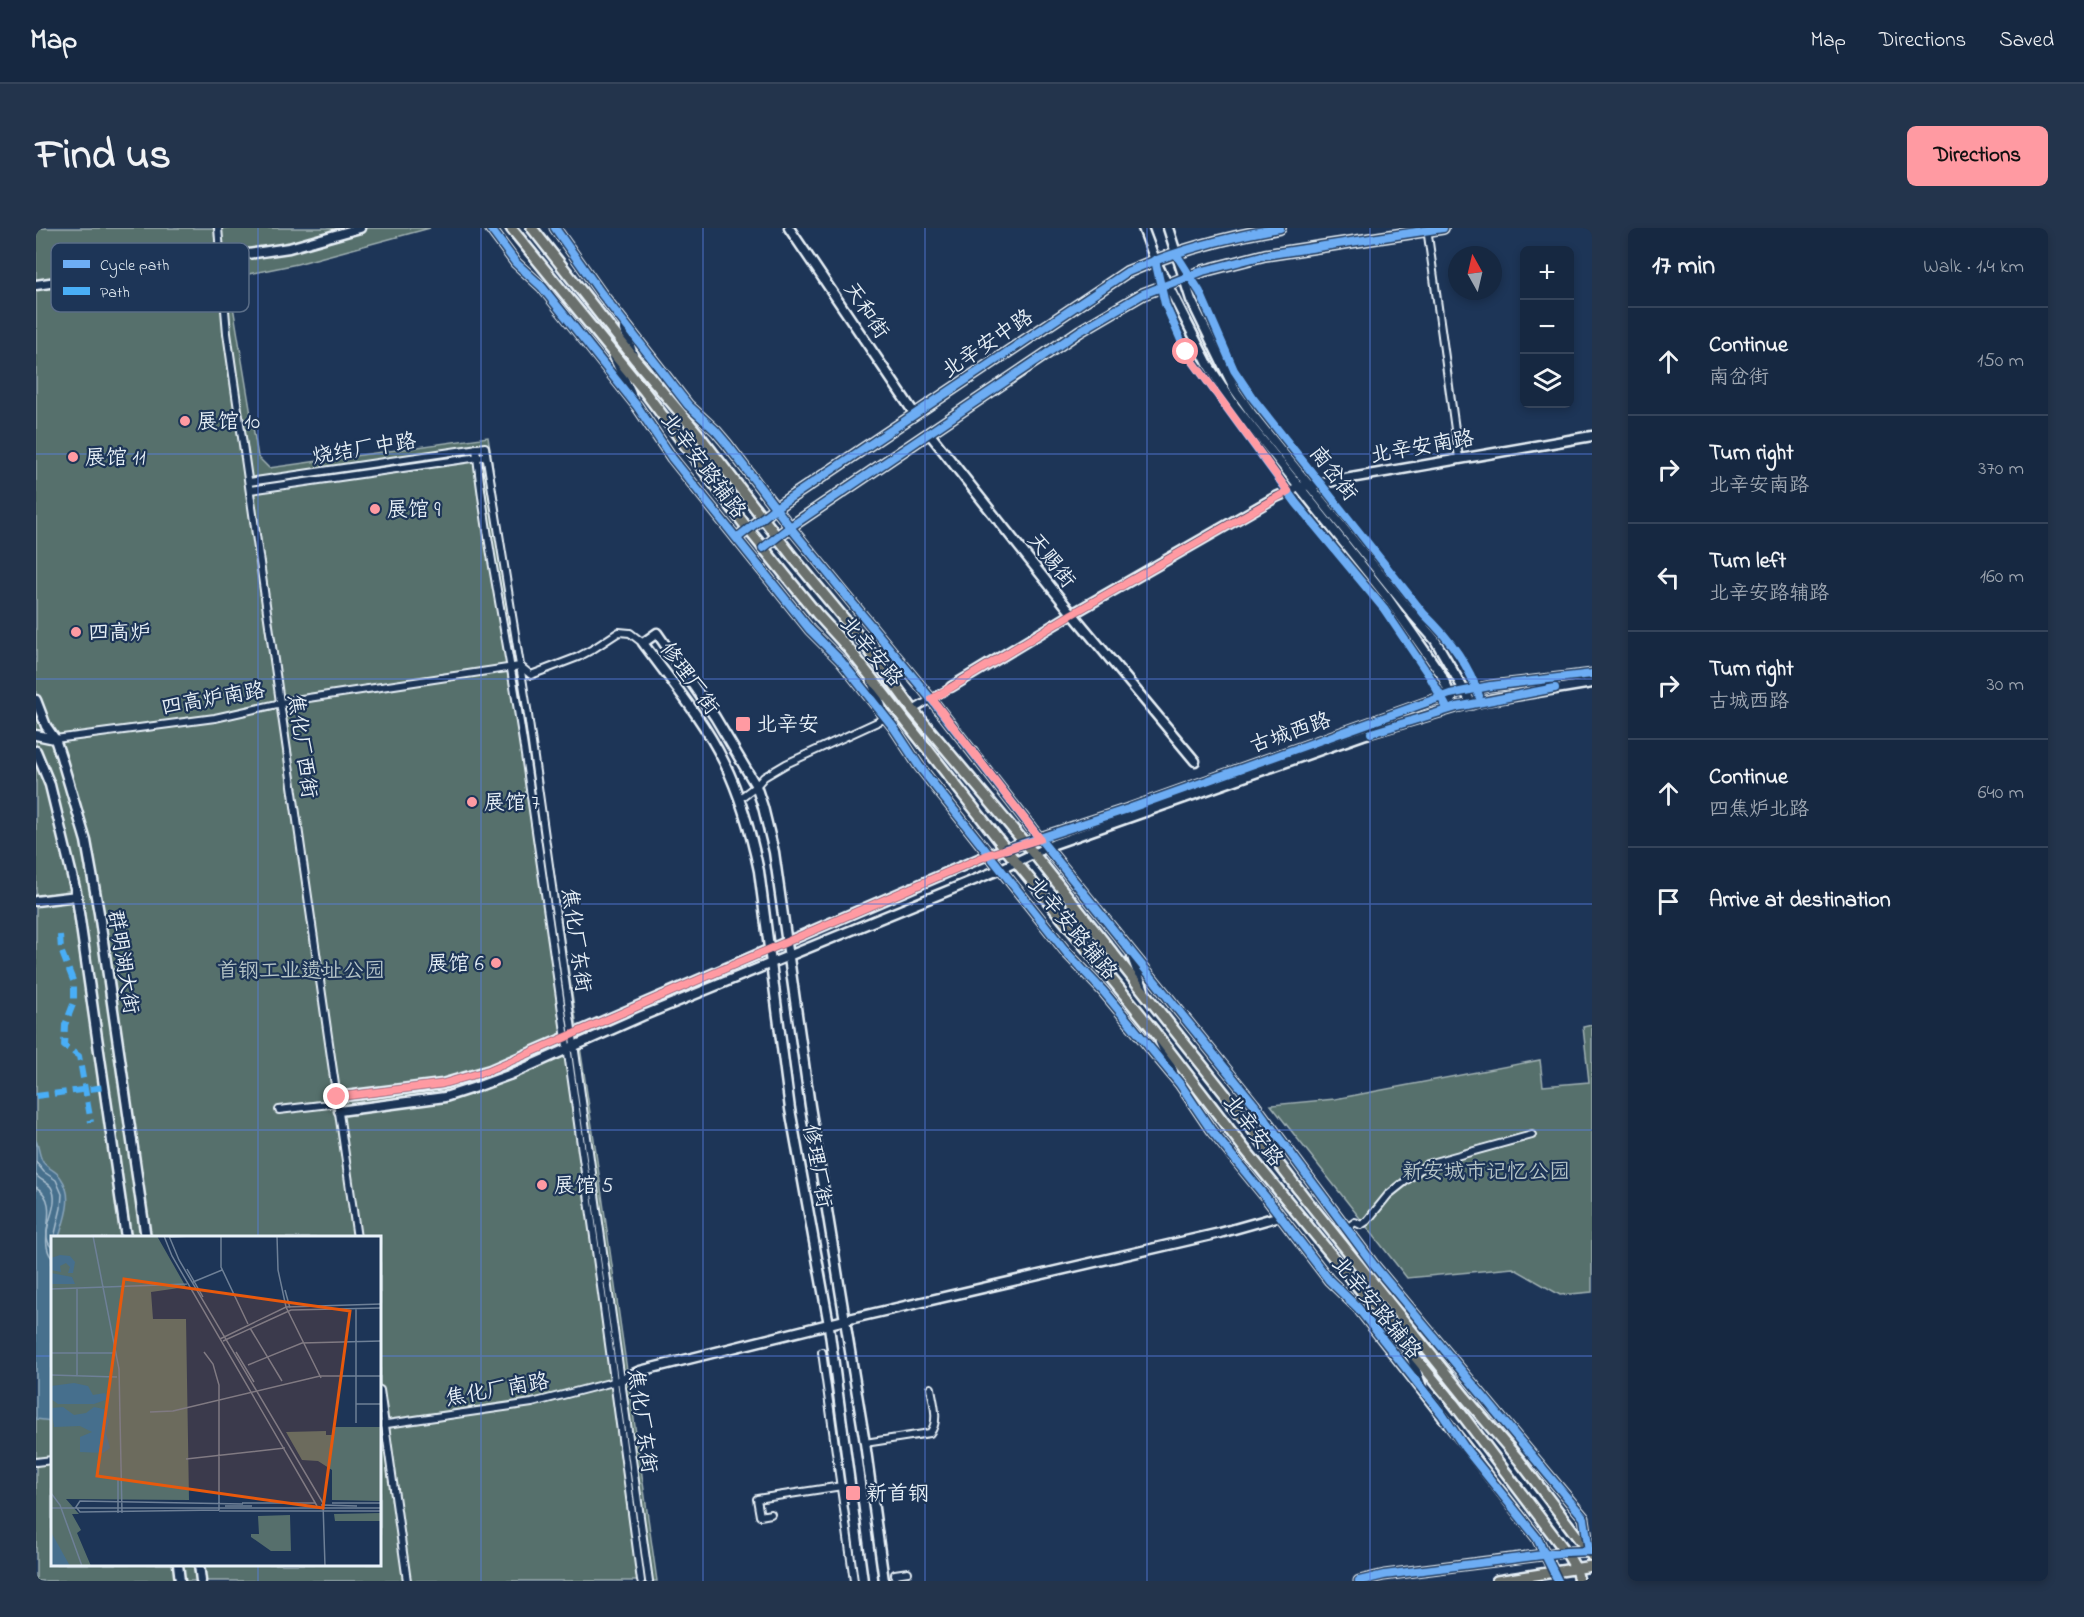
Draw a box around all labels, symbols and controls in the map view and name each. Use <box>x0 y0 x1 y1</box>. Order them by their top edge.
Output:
text: Map <box>30 21 77 62</box>
text: Map <box>1810 26 1846 56</box>
text: Directions <box>1879 26 1966 56</box>
text: Saved <box>1999 26 2054 56</box>
text: Find us <box>36 126 171 187</box>
button: Directions <box>1907 126 2048 186</box>
legend <box>51 243 249 312</box>
north arrow <box>1448 246 1502 300</box>
map controls <box>1520 246 1574 408</box>
button: + <box>1520 246 1574 300</box>
text: 17 min <box>1652 248 1715 286</box>
text: Walk · 1.4 km <box>1923 253 2024 282</box>
text: Cycle path <box>100 254 169 278</box>
street label: 天和街 <box>835 277 895 346</box>
text: Path <box>100 281 130 305</box>
button: − <box>1520 300 1574 354</box>
street label: 北辛安中路 <box>936 303 1040 386</box>
text: Continue <box>1709 330 1788 362</box>
route start <box>1172 338 1198 364</box>
icon: ahead <box>1652 345 1685 378</box>
text: 150 m <box>1977 347 2024 376</box>
button: layers <box>1520 354 1574 408</box>
text: 南岔街 <box>1709 364 1769 393</box>
street label: 北辛安路辅路 <box>653 407 752 526</box>
place label: 展馆 10 <box>197 408 260 438</box>
marker: 展馆 10 <box>178 414 192 428</box>
street label: 北辛安南路 <box>1368 424 1477 472</box>
street label: 烧结厂中路 <box>310 427 419 473</box>
text: Turn right <box>1709 438 1794 470</box>
street label: 南岔街 <box>1301 440 1364 508</box>
place label: 展馆 11 <box>85 444 146 474</box>
marker: 展馆 11 <box>66 450 80 464</box>
icon: right <box>1652 453 1685 486</box>
text: 370 m <box>1978 455 2024 484</box>
text: 北辛安南路 <box>1709 472 1809 501</box>
place label: 展馆 9 <box>387 496 441 526</box>
marker: 展馆 9 <box>368 502 382 516</box>
street label: 天赐街 <box>1019 527 1082 595</box>
text: Turn left <box>1709 546 1786 578</box>
icon: left <box>1652 561 1685 594</box>
text: 160 m <box>1980 563 2024 592</box>
text: 北辛安路辅路 <box>1709 580 1829 609</box>
street label: 北辛安路 <box>832 610 909 694</box>
place label: 四高炉 <box>88 619 151 649</box>
marker: 四高炉 <box>69 625 83 639</box>
street label: 修理厂街 <box>652 636 725 722</box>
text: Turn right <box>1709 654 1794 686</box>
icon: right <box>1652 669 1685 702</box>
text: 30 m <box>1987 671 2024 700</box>
street label: 四高炉南路 <box>159 676 268 724</box>
text: 古城西路 <box>1709 688 1789 717</box>
street label: 焦化厂西街 <box>279 692 323 800</box>
street label: 古城西路 <box>1246 706 1335 762</box>
place label: 北辛安 <box>756 711 819 741</box>
marker: 北辛安 <box>734 715 752 733</box>
text: Continue <box>1709 762 1788 794</box>
icon: ahead <box>1652 777 1685 810</box>
text: 640 m <box>1978 779 2024 808</box>
place label: 展馆 7 <box>484 789 540 819</box>
marker: 展馆 7 <box>465 795 479 809</box>
text: 四焦炉北路 <box>1709 796 1809 825</box>
street label: 北辛安路辅路 <box>1019 871 1123 987</box>
icon: arrive <box>1652 885 1685 918</box>
text: Arrive at destination <box>1709 885 1891 917</box>
street label: 焦化厂东街 <box>553 886 597 994</box>
street label: 群明湖大街 <box>99 908 145 1017</box>
place label: 展馆 6 <box>428 950 484 980</box>
marker: 展馆 6 <box>489 956 503 970</box>
park label: 首钢工业遗址公园 <box>217 957 385 987</box>
route end <box>323 1083 349 1109</box>
street label: 北辛安路 <box>1215 1089 1290 1174</box>
street label: 修理厂街 <box>794 1122 838 1210</box>
park label: 新安城市记忆公园 <box>1402 1158 1570 1188</box>
place label: 展馆 5 <box>554 1172 613 1202</box>
marker: 展馆 5 <box>535 1178 549 1192</box>
inset map <box>51 1236 381 1566</box>
street label: 北辛安路辅路 <box>1323 1250 1427 1366</box>
street label: 焦化厂南路 <box>443 1367 552 1415</box>
street label: 焦化厂东街 <box>619 1367 663 1475</box>
place label: 新首钢 <box>866 1480 929 1510</box>
marker: 新首钢 <box>844 1484 862 1502</box>

